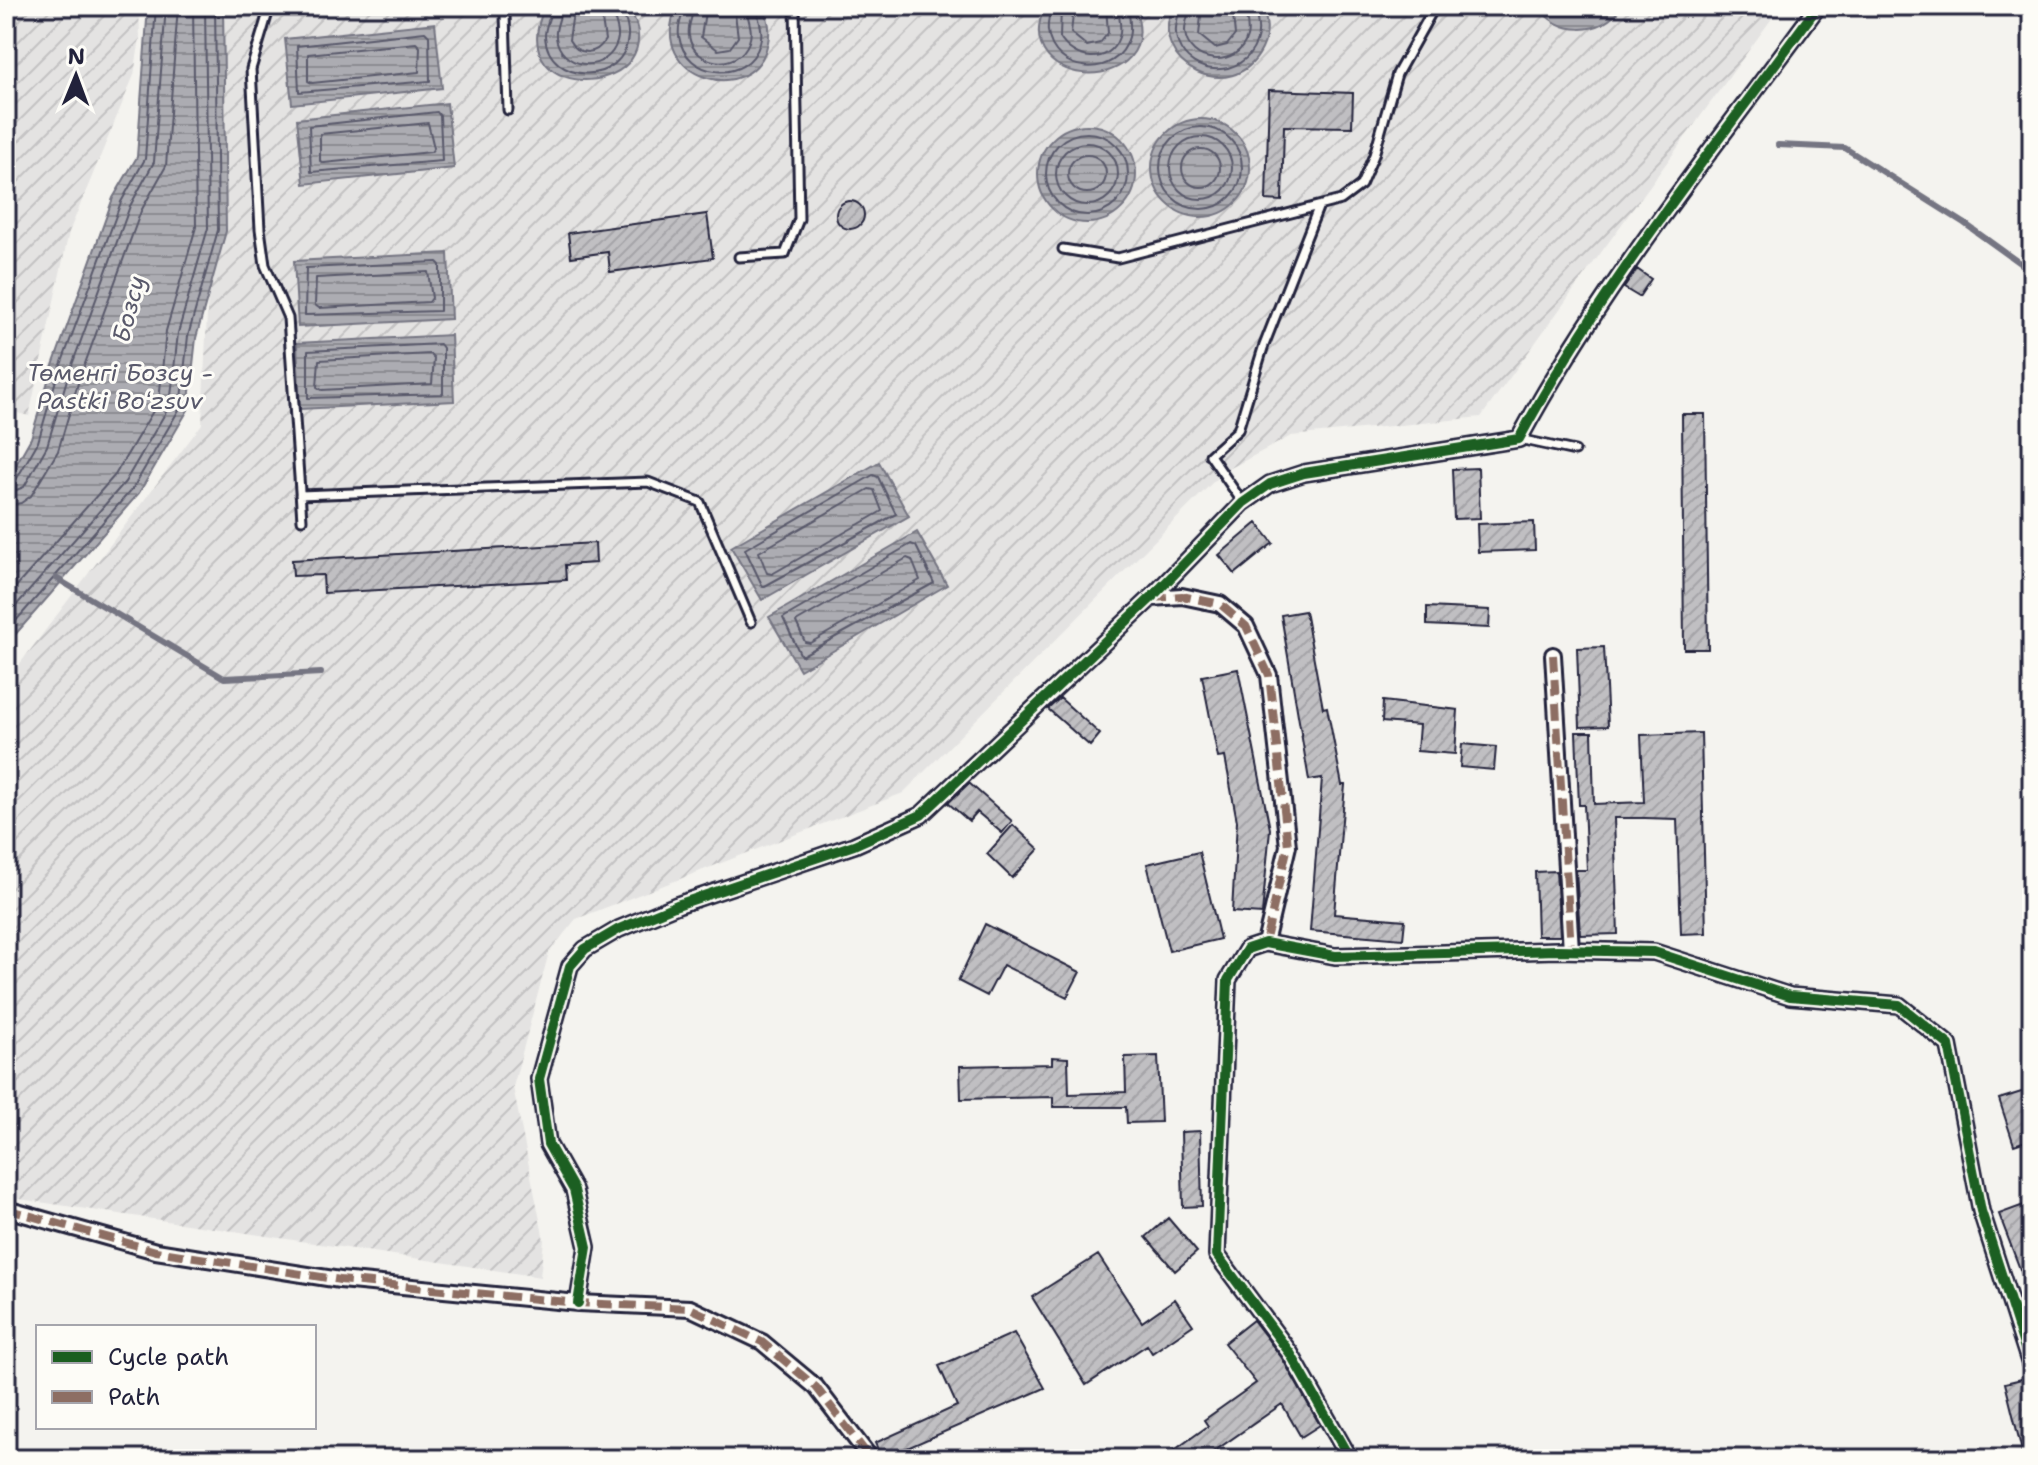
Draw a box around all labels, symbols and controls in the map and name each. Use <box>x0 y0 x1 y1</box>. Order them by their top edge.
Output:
north arrow <box>36 36 116 116</box>
text: N <box>67 42 85 71</box>
water label: Бозсу <box>105 272 153 346</box>
water label: Төменгі Бозсу - Pastki Boʻzsuv <box>27 357 213 417</box>
legend <box>36 1325 316 1429</box>
text: Cycle path <box>108 1341 229 1373</box>
text: Path <box>108 1381 160 1413</box>

